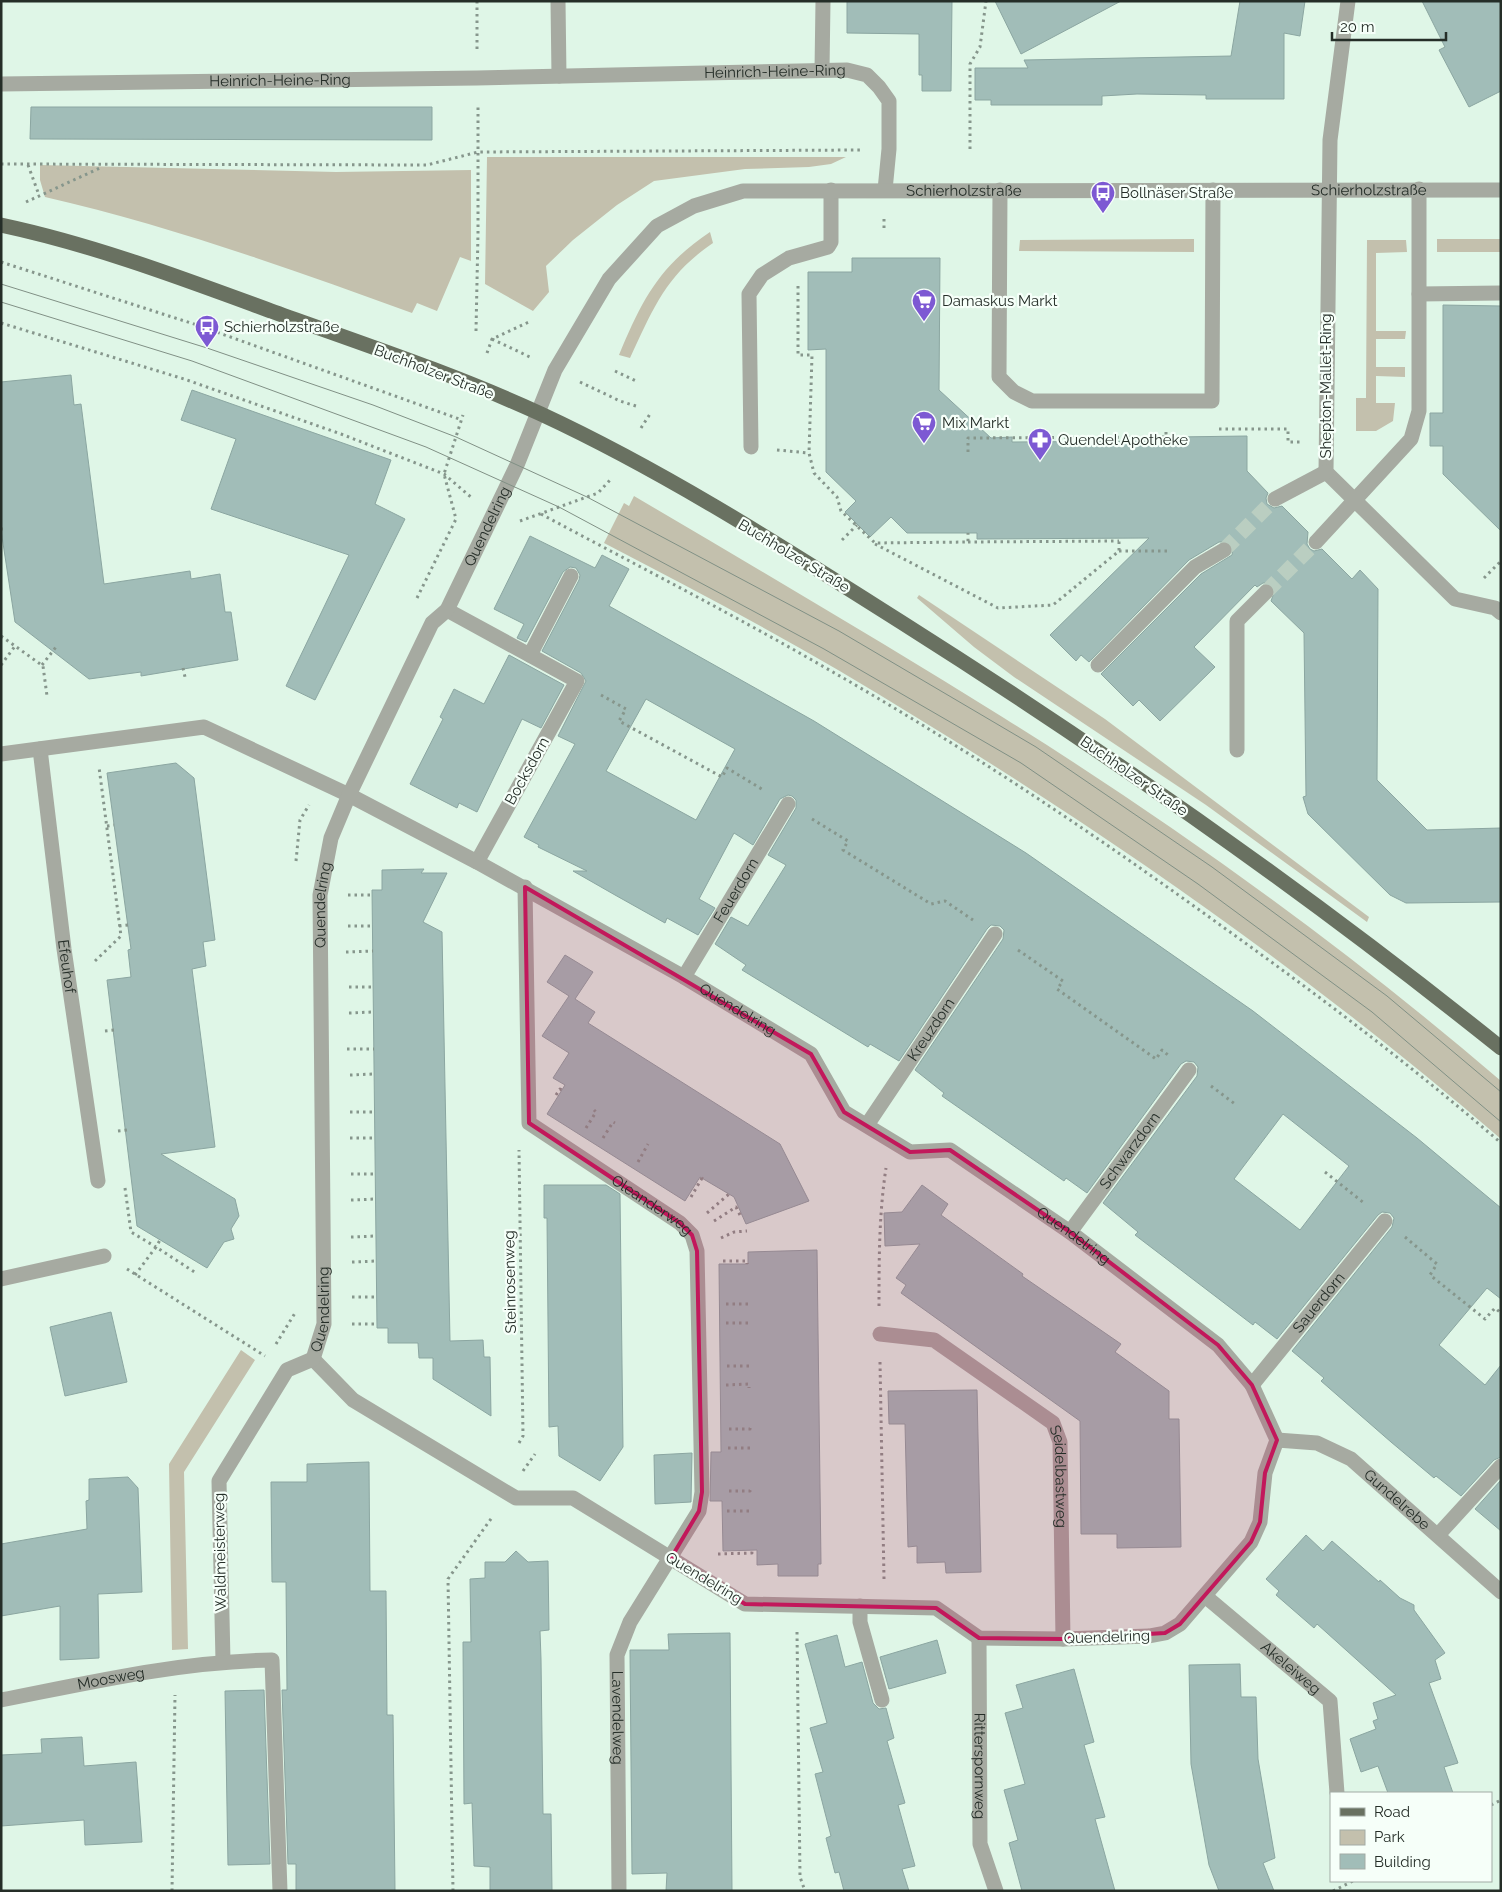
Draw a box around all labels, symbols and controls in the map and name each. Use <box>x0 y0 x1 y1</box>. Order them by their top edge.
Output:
scale bar <box>1332 10 1446 42</box>
text: 20 m <box>1340 18 1375 36</box>
street label: Heinrich-Heine-Ring <box>704 61 846 82</box>
street label: Heinrich-Heine-Ring <box>209 71 351 90</box>
bus stop icon: Bollnäser Straße <box>1090 180 1116 214</box>
street label: Schierholzstraße <box>1311 181 1427 199</box>
street label: Schierholzstraße <box>906 182 1022 200</box>
place label: Bollnäser Straße <box>1120 184 1233 202</box>
supermarket icon: Damaskus Markt <box>911 288 937 322</box>
place label: Damaskus Markt <box>942 292 1057 310</box>
street label: Shepton-Mallet-Ring <box>1317 313 1335 459</box>
bus stop icon: Schierholzstraße <box>194 314 220 348</box>
place label: Schierholzstraße <box>224 318 339 336</box>
street label: Buchholzer Straße <box>372 341 497 403</box>
supermarket icon: Mix Markt <box>911 410 937 444</box>
place label: Mix Markt <box>942 414 1009 432</box>
pharmacy icon: Quendel Apotheke <box>1027 427 1053 461</box>
place label: Quendel Apotheke <box>1058 431 1188 449</box>
street label: Quendelring <box>460 484 514 569</box>
street label: Buchholzer Straße <box>735 516 853 596</box>
street label: Buchholzer Straße <box>1077 732 1191 820</box>
street label: Bocksdorn <box>501 734 553 808</box>
street label: Feuerdorn <box>710 855 762 926</box>
street label: Quendelring <box>311 860 335 948</box>
street label: Efeuhof <box>54 939 80 995</box>
street label: Quendelring <box>696 979 779 1040</box>
street label: Kreuzdorn <box>904 995 959 1064</box>
street label: Schwarzdorn <box>1096 1109 1164 1193</box>
street label: Oleanderweg <box>608 1171 696 1239</box>
street label: Quendelring <box>1033 1203 1114 1268</box>
street label: Steinrosenweg <box>500 1230 520 1334</box>
street label: Quendelring <box>307 1266 333 1354</box>
street label: Sauerdorn <box>1289 1269 1349 1336</box>
street label: Seidelbastweg <box>1046 1423 1070 1528</box>
street label: Gundelrebe <box>1360 1466 1434 1534</box>
street label: Waldmeisterweg <box>210 1493 230 1611</box>
street label: Quendelring <box>662 1548 746 1608</box>
street label: Quendelring <box>1063 1626 1151 1648</box>
street label: Akeleiweg <box>1257 1638 1324 1698</box>
street label: Moosweg <box>76 1664 146 1694</box>
street label: Lavendelweg <box>608 1671 627 1765</box>
street label: Ritterspornweg <box>970 1713 989 1819</box>
legend <box>1330 1792 1492 1882</box>
text: Road <box>1374 1803 1410 1821</box>
text: Park <box>1374 1828 1405 1846</box>
text: Building <box>1374 1853 1431 1871</box>

